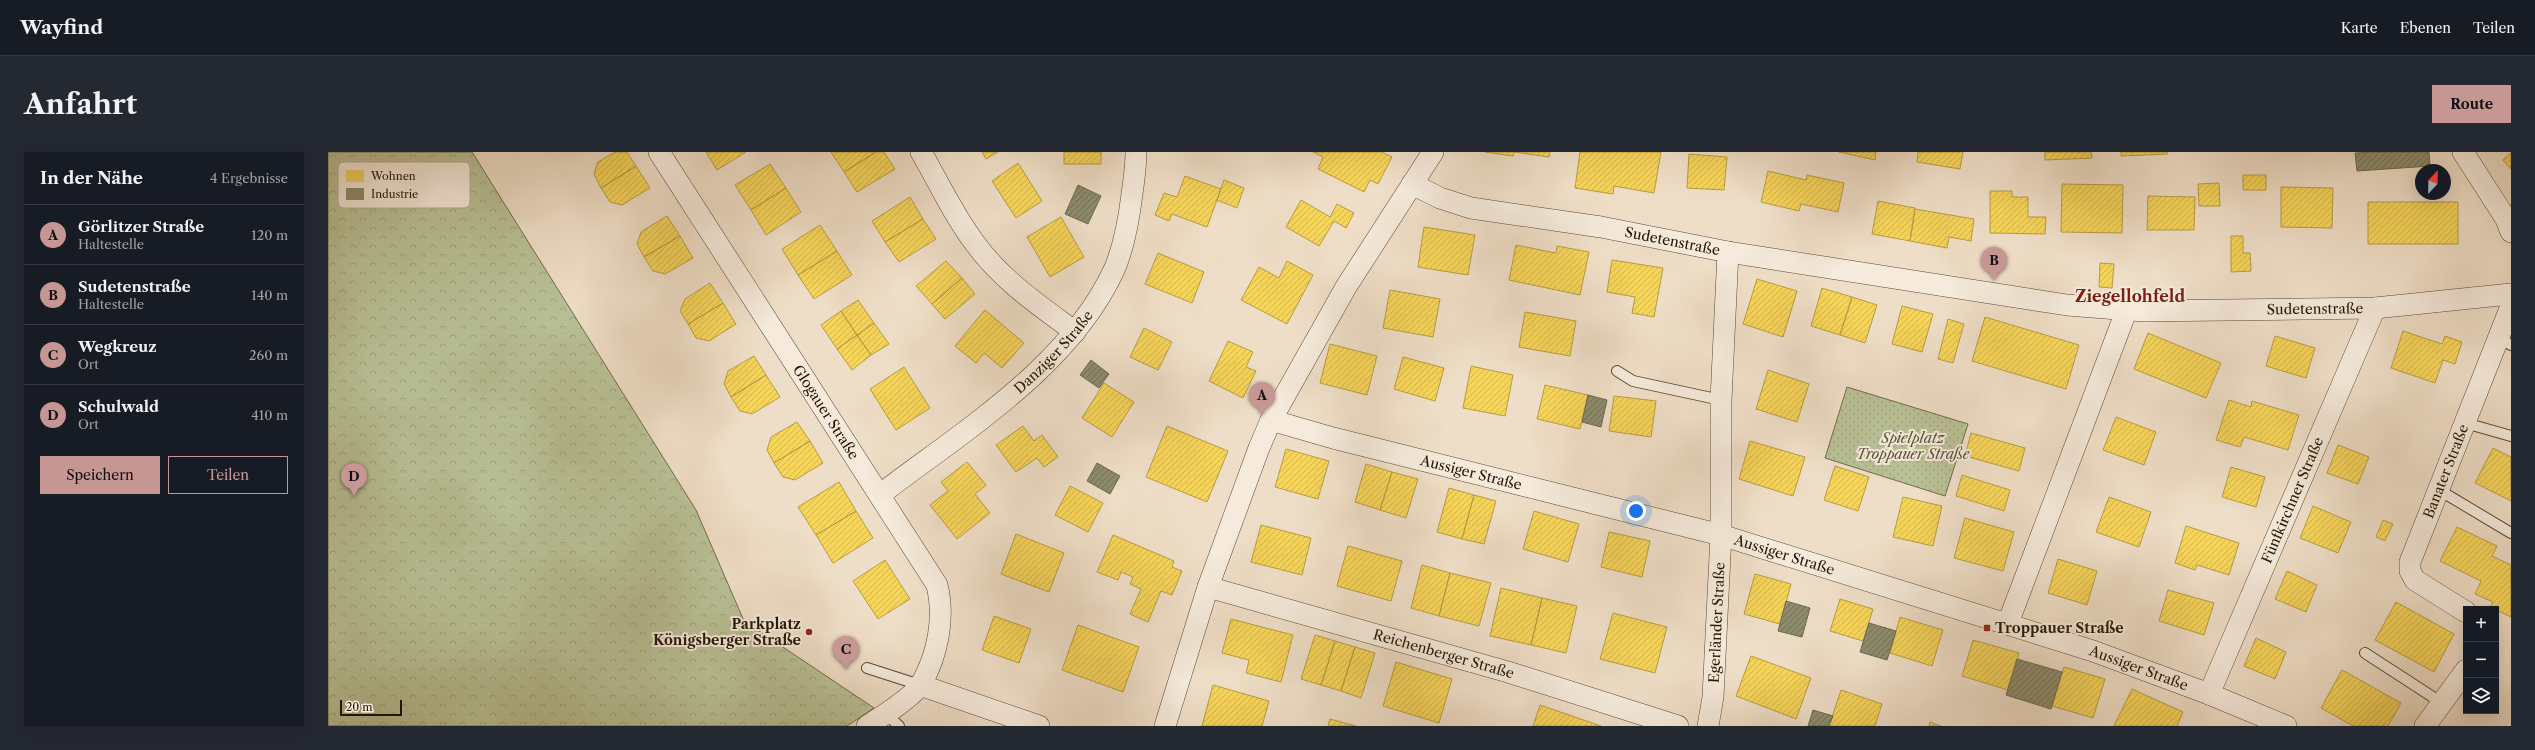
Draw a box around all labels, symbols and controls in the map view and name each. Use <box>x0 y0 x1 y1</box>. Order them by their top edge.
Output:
text: Wayfind <box>20 16 103 39</box>
text: Karte <box>2341 19 2378 37</box>
text: Ebenen <box>2400 19 2451 37</box>
text: Teilen <box>2473 19 2515 37</box>
button: Route <box>2432 85 2511 123</box>
text: Anfahrt <box>24 87 137 121</box>
legend <box>338 162 470 208</box>
north arrow <box>2415 164 2451 200</box>
text: In der Nähe <box>40 168 143 188</box>
text: Wohnen <box>370 169 416 183</box>
text: 4 Ergebnisse <box>210 170 288 186</box>
text: Industrie <box>371 187 418 201</box>
text: Görlitzer Straße <box>78 217 204 236</box>
street label: Sudetenstraße <box>1623 223 1722 259</box>
text: A <box>48 227 58 243</box>
text: 120 m <box>251 227 288 243</box>
text: Haltestelle <box>78 236 144 252</box>
pin: B <box>1981 247 2007 280</box>
text: Sudetenstraße <box>78 277 191 296</box>
district label: Ziegellohfeld <box>2075 286 2185 306</box>
text: B <box>48 287 58 303</box>
text: 140 m <box>251 287 288 303</box>
text: Haltestelle <box>78 296 144 312</box>
street label: Sudetenstraße <box>2266 299 2364 318</box>
street label: Danziger Straße <box>1010 307 1097 397</box>
text: Wegkreuz <box>78 337 157 356</box>
text: C <box>48 347 58 363</box>
text: 260 m <box>249 347 288 363</box>
text: Ort <box>78 356 99 372</box>
street label: Glogauer Straße <box>789 361 863 463</box>
pin: A <box>1249 382 1275 415</box>
text: Schulwald <box>78 397 159 416</box>
text: D <box>47 407 59 423</box>
text: 410 m <box>251 407 288 423</box>
text: Ort <box>78 416 99 432</box>
street label: Banater Straße <box>2419 422 2472 521</box>
park label: Spielplatz Troppauer Straße <box>1857 429 1971 463</box>
street label: Fünfkirchner Straße <box>2257 434 2327 566</box>
street label: Aussiger Straße <box>1418 451 1524 494</box>
button: Speichern <box>40 456 160 494</box>
button: Teilen <box>168 456 288 494</box>
pin: D <box>341 463 367 496</box>
your location <box>1626 501 1646 521</box>
street label: Aussiger Straße <box>1731 530 1837 579</box>
street label: Egerländer Straße <box>1705 562 1729 683</box>
map controls <box>2463 606 2499 714</box>
button: + <box>2463 606 2499 642</box>
place label: Parkplatz Königsberger Straße <box>653 615 801 649</box>
place label: Troppauer Straße <box>1995 619 2124 637</box>
marker: Troppauer Straße <box>1982 623 1992 633</box>
street label: Reichenberger Straße <box>1371 625 1517 682</box>
marker: Parkplatz Königsberger Straße <box>804 627 814 637</box>
pin: C <box>833 636 859 669</box>
street label: Aussiger Straße <box>2086 641 2191 695</box>
button: − <box>2463 642 2499 678</box>
button: layers <box>2463 678 2499 714</box>
scale bar <box>340 698 402 717</box>
text: 20 m <box>346 700 372 714</box>

